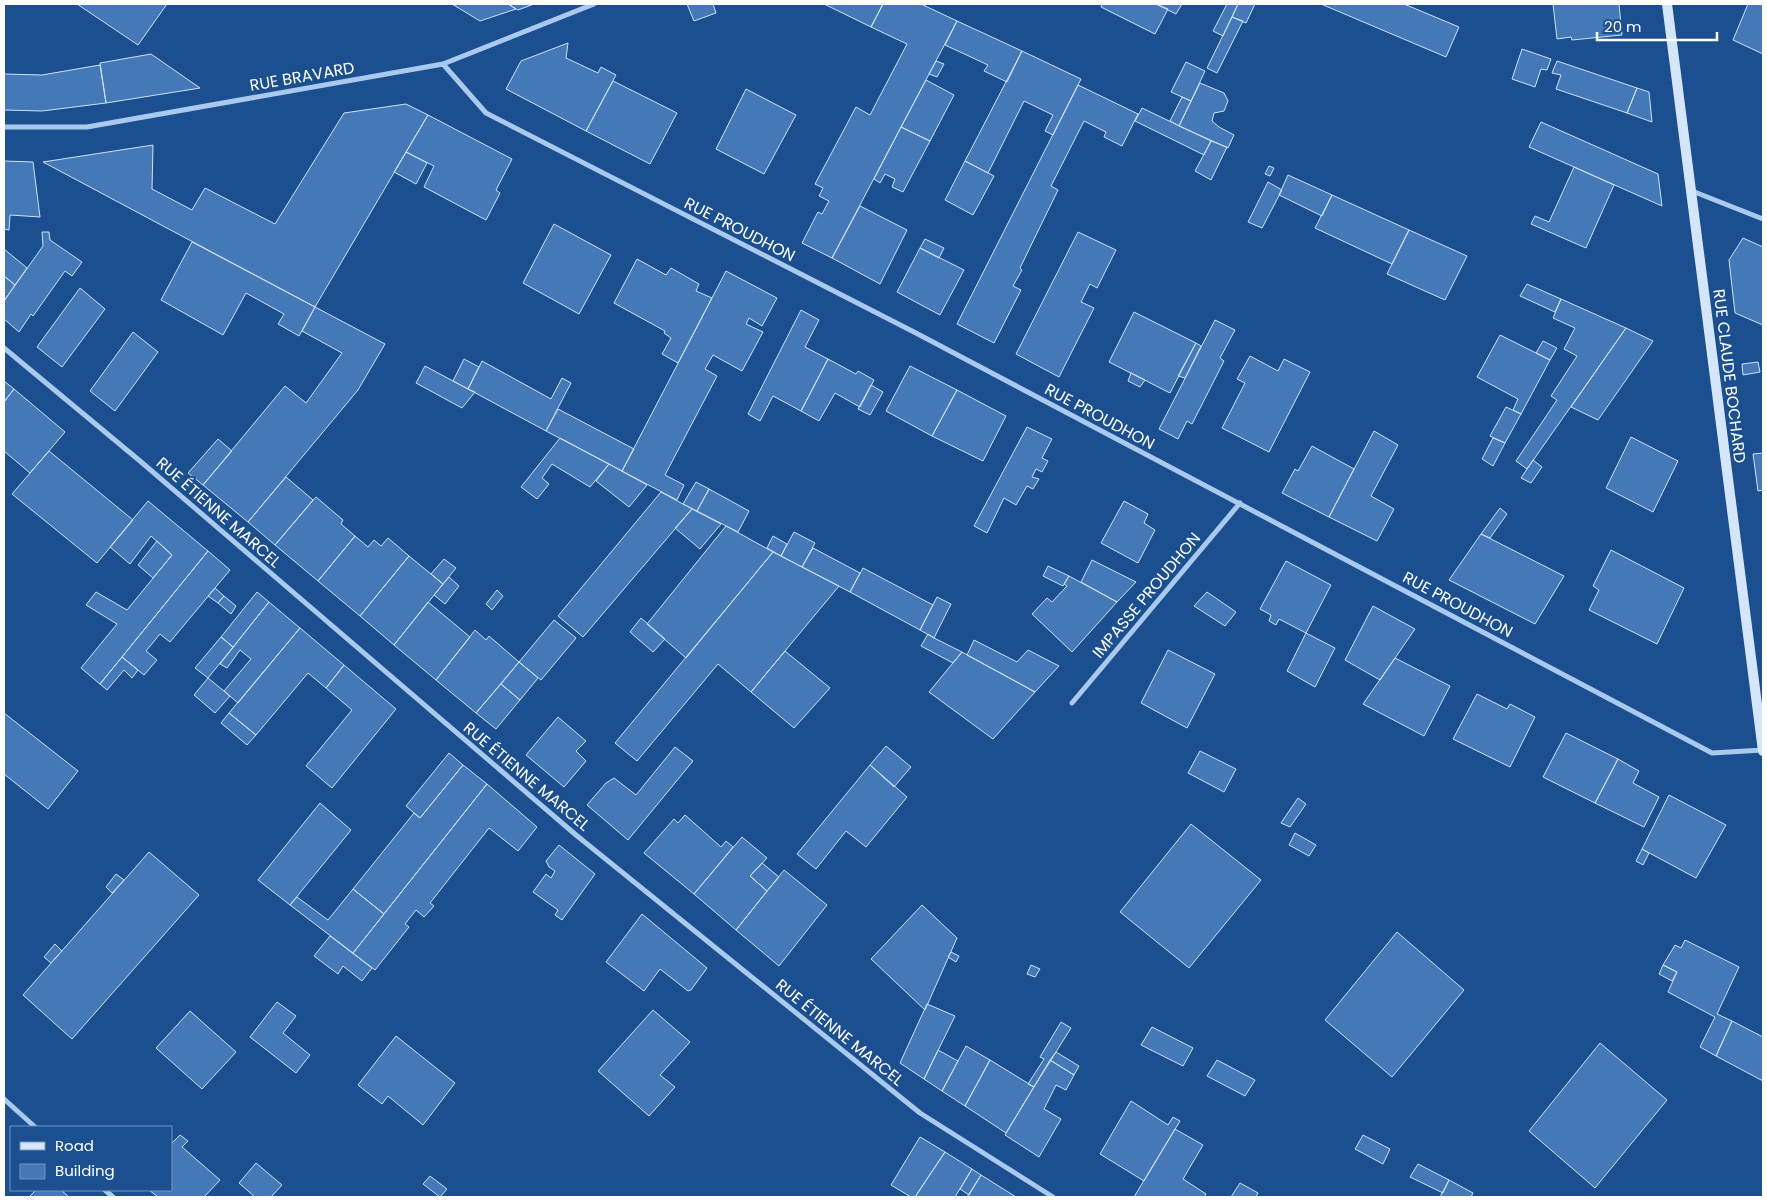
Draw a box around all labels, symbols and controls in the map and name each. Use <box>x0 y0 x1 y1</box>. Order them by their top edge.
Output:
scale bar <box>1597 10 1717 42</box>
text: 20 m <box>1604 16 1642 37</box>
street label: RUE BRAVARD <box>248 56 356 97</box>
street label: RUE PROUDHON <box>680 192 799 267</box>
street label: RUE CLAUDE BOCHARD <box>1707 288 1752 464</box>
street label: RUE PROUDHON <box>1041 378 1159 455</box>
street label: RUE ÉTIENNE MARCEL <box>151 452 286 573</box>
street label: IMPASSE PROUDHON <box>1087 528 1206 663</box>
street label: RUE PROUDHON <box>1399 566 1517 643</box>
street label: RUE ÉTIENNE MARCEL <box>458 717 595 836</box>
street label: RUE ÉTIENNE MARCEL <box>771 973 909 1091</box>
legend <box>10 1126 172 1191</box>
text: Road <box>55 1135 94 1156</box>
text: Building <box>55 1160 115 1181</box>

